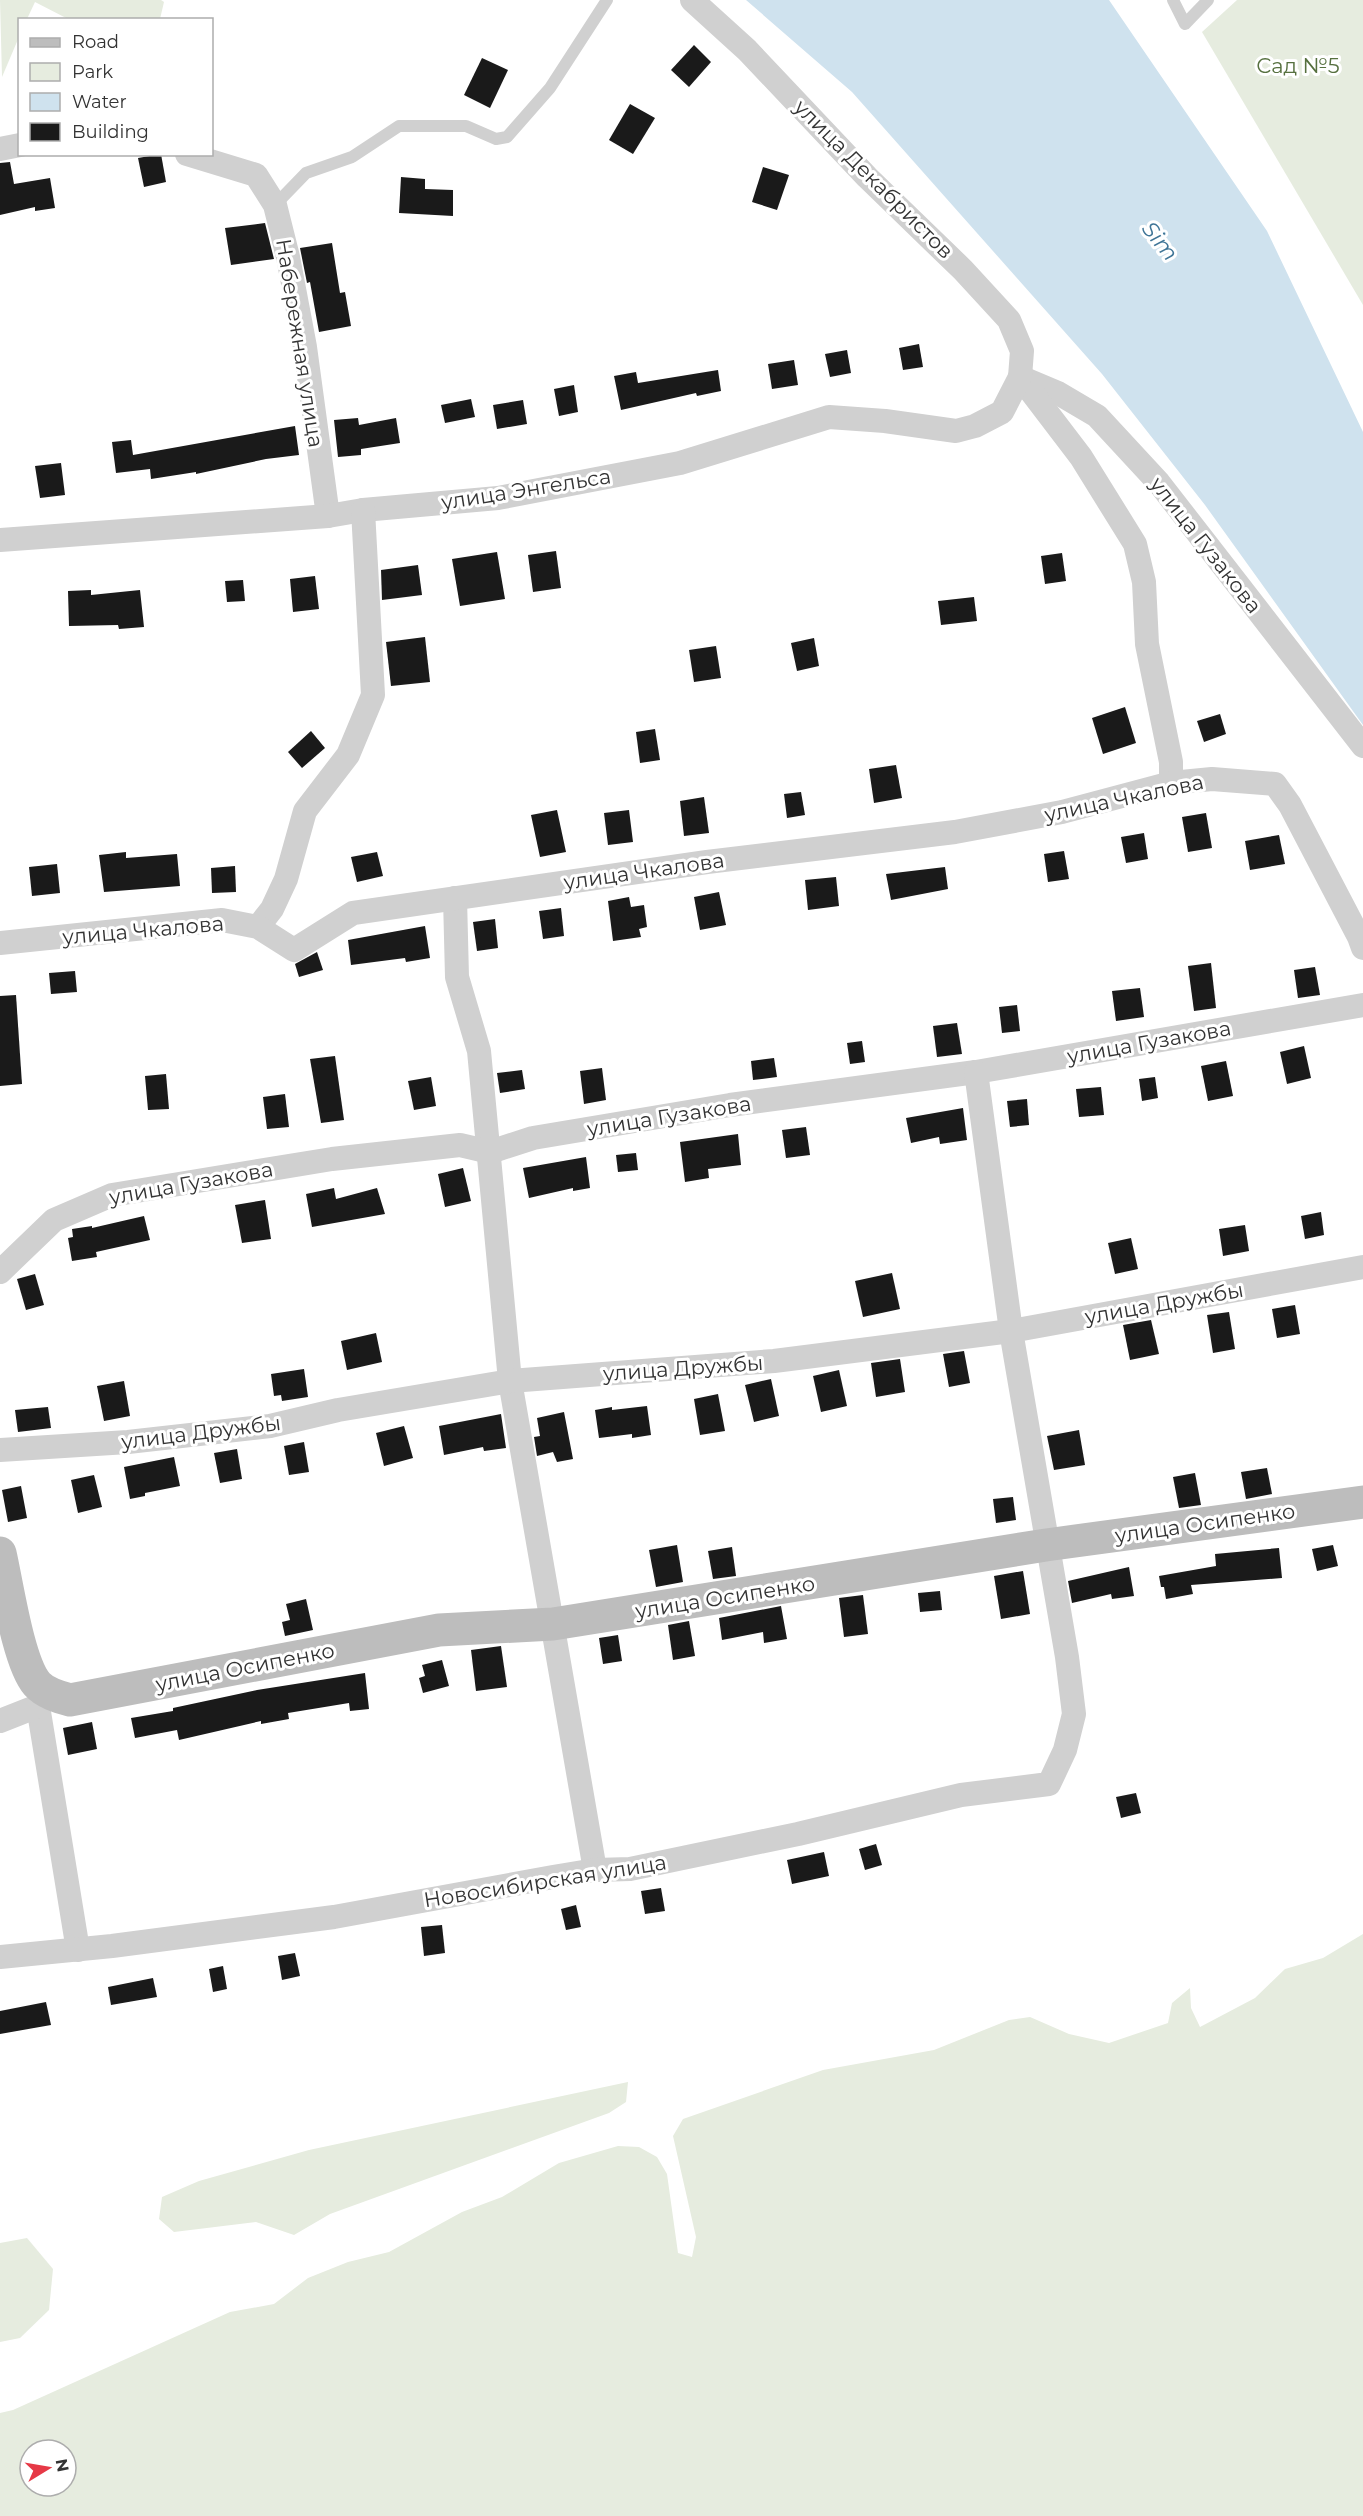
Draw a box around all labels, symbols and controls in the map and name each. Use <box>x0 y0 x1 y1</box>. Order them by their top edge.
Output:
legend <box>18 18 213 156</box>
text: Road <box>72 31 119 53</box>
park label: Сад №5 <box>1256 53 1340 78</box>
text: Park <box>72 61 113 83</box>
text: Water <box>72 91 127 113</box>
street label: улица Декабристов <box>789 94 959 264</box>
text: Building <box>72 121 149 143</box>
water label: Sim <box>1136 216 1184 266</box>
street label: Набережная улица <box>271 237 329 449</box>
street label: улица Энгельса <box>438 463 613 515</box>
street label: улица Гузакова <box>1144 471 1267 618</box>
street label: улица Чкалова <box>1041 769 1206 827</box>
street label: улица Чкалова <box>561 847 726 895</box>
street label: улица Чкалова <box>60 910 225 950</box>
street label: улица Гузакова <box>1064 1015 1233 1069</box>
street label: улица Гузакова <box>584 1091 753 1141</box>
street label: улица Гузакова <box>106 1156 275 1210</box>
street label: улица Дружбы <box>1082 1277 1245 1329</box>
street label: улица Дружбы <box>601 1350 764 1386</box>
street label: улица Дружбы <box>119 1410 282 1454</box>
street label: улица Осипенко <box>1112 1498 1297 1548</box>
street label: улица Осипенко <box>632 1570 817 1624</box>
street label: улица Осипенко <box>152 1637 337 1697</box>
street label: Новосибирская улица <box>422 1849 668 1913</box>
north arrow <box>18 2438 78 2498</box>
text: N <box>52 2457 73 2473</box>

